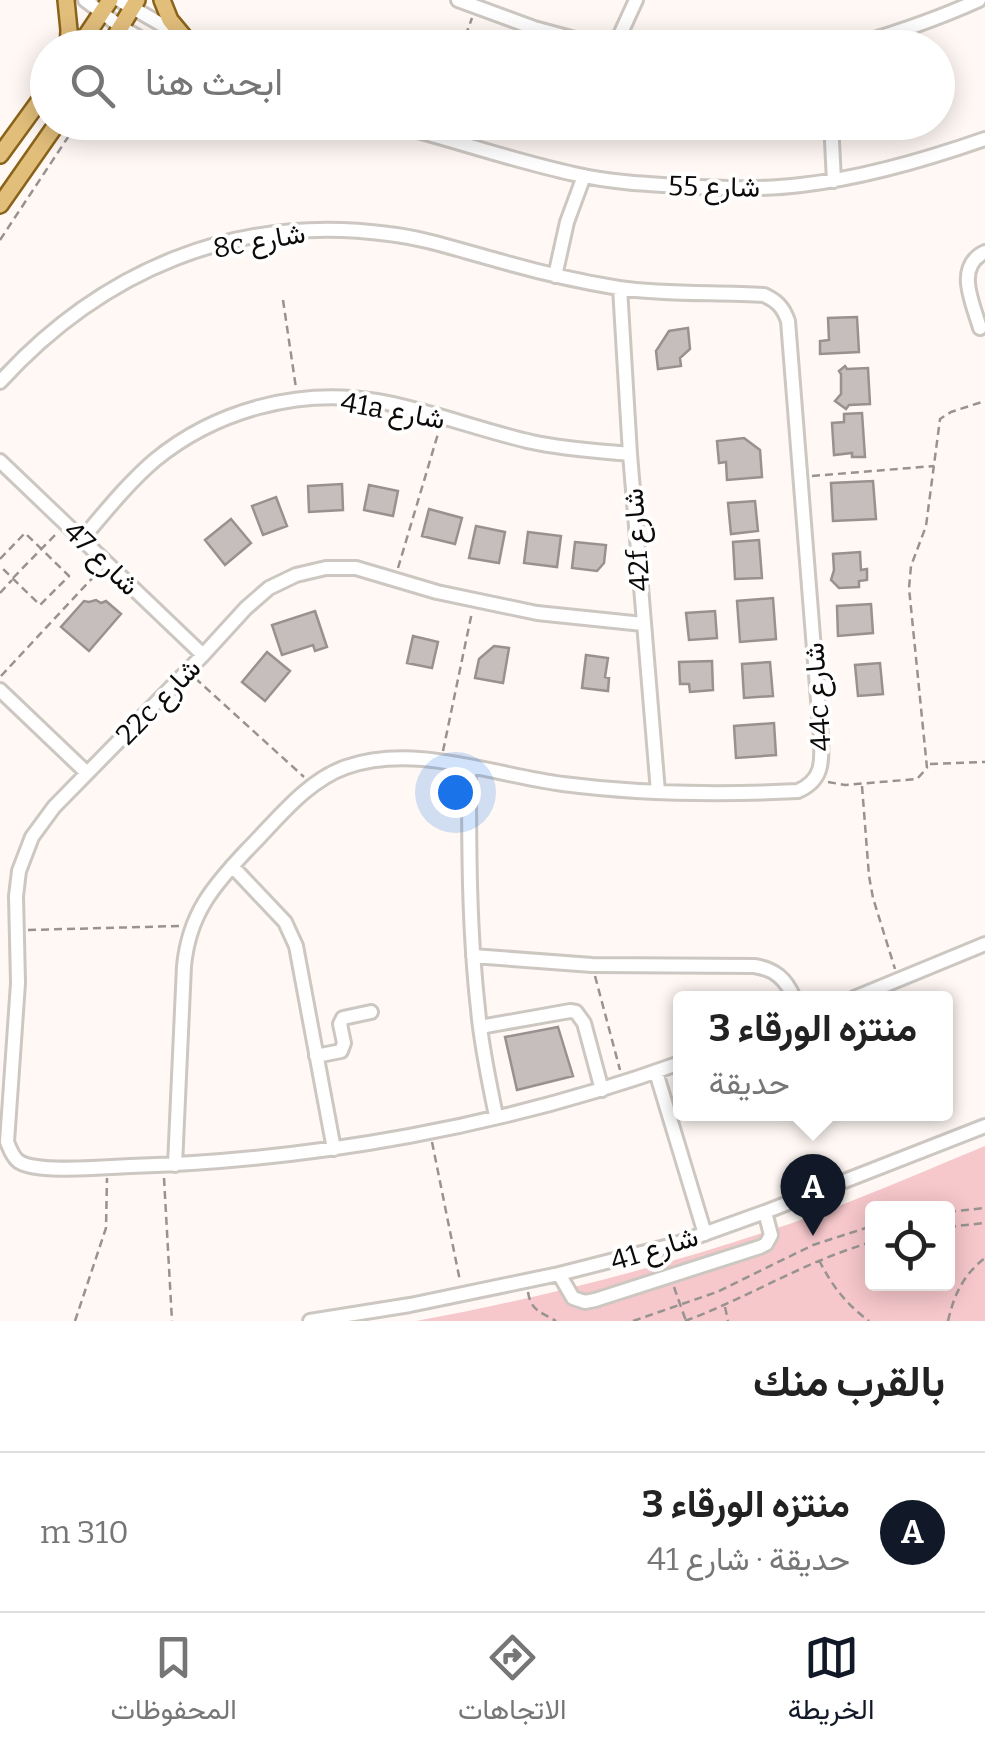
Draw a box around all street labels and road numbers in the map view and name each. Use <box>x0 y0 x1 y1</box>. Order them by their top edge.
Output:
street label: شارع 55 <box>668 169 760 206</box>
street label: 8c شارع <box>211 216 308 267</box>
street label: 41a شارع <box>338 385 447 438</box>
street label: 42f شارع <box>616 487 659 593</box>
street label: شارع 47 <box>56 515 146 604</box>
street label: 44c شارع <box>797 641 840 753</box>
street label: 22c شارع <box>109 651 209 753</box>
street label: شارع 41 <box>606 1220 702 1279</box>

